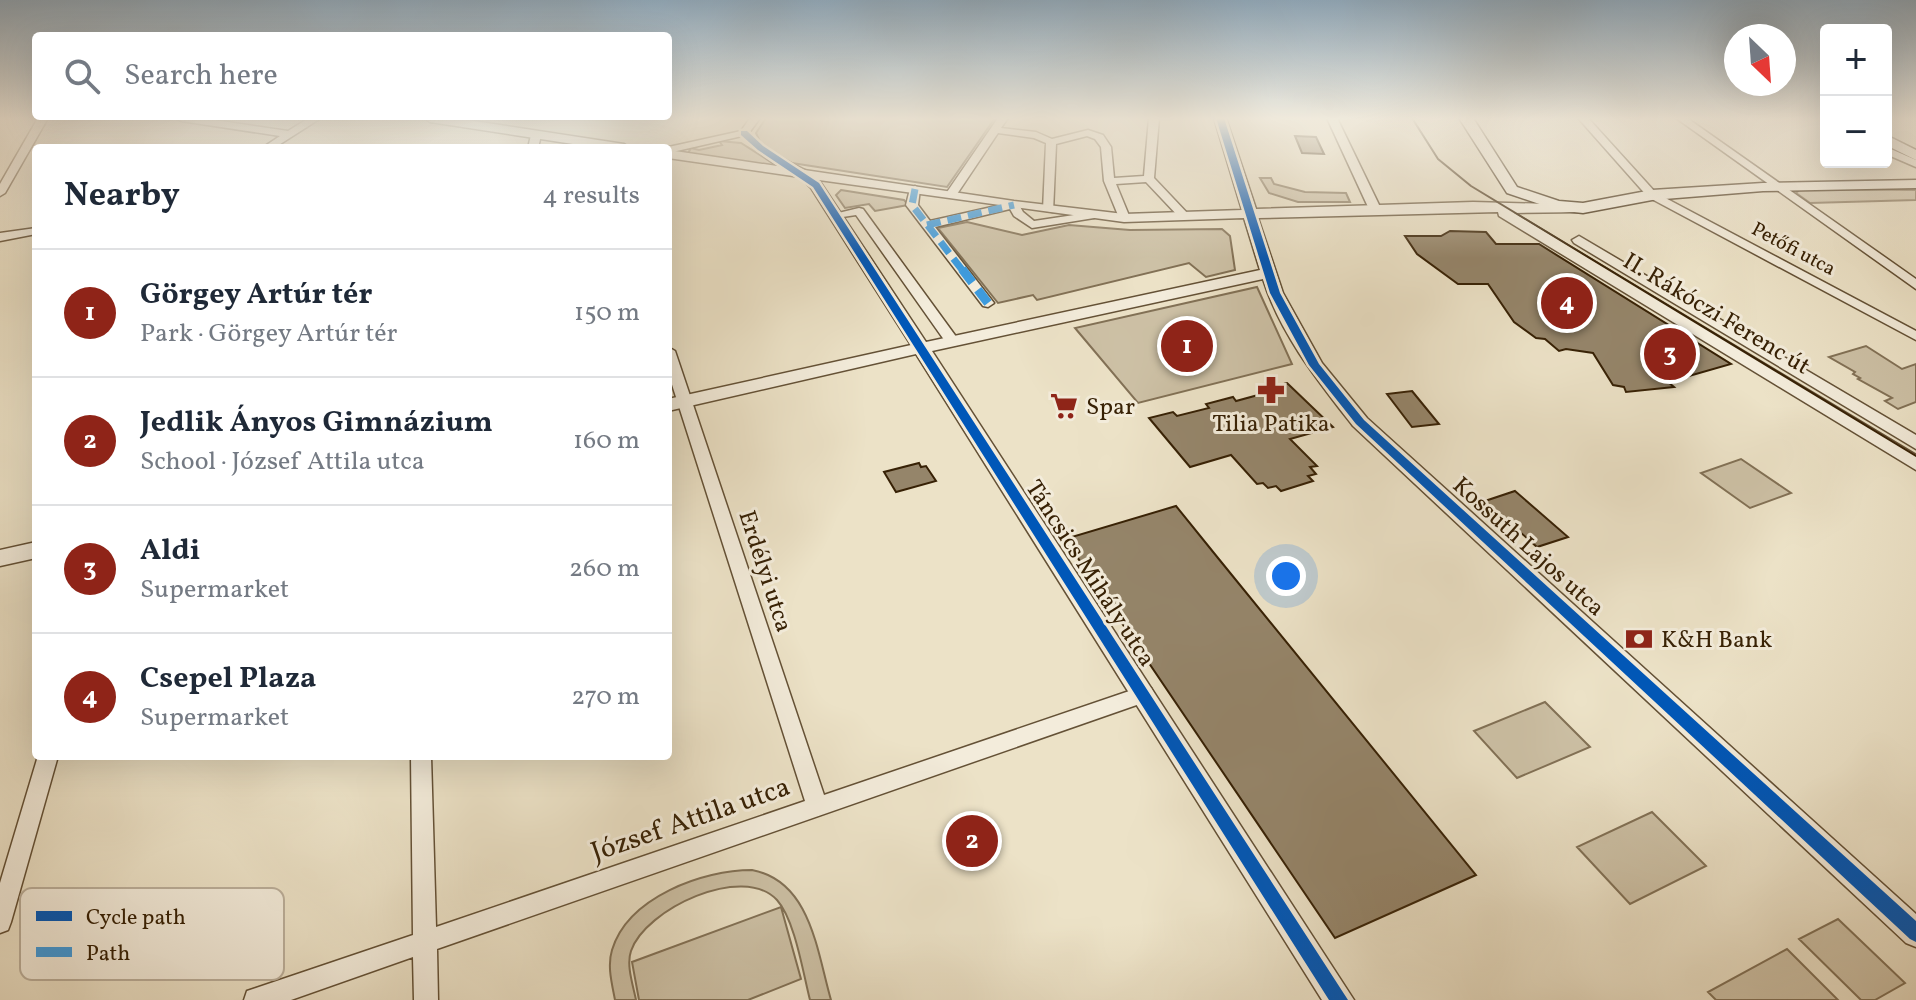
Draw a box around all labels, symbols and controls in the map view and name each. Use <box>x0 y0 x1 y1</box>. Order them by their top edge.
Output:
north arrow <box>1724 24 1796 96</box>
map controls <box>1820 24 1892 168</box>
button: + <box>1820 24 1892 96</box>
search box <box>32 32 672 120</box>
icon: search <box>60 54 104 98</box>
text: Search here <box>124 55 278 97</box>
button: − <box>1820 96 1892 168</box>
text: Nearby <box>64 173 180 220</box>
text: 4 results <box>542 178 640 214</box>
street label: Petőfi utca <box>1746 216 1840 284</box>
street label: II. Rákóczi Ferenc út <box>1616 245 1816 384</box>
pin: 4 <box>1541 273 1593 333</box>
text: Görgey Artúr tér <box>140 274 373 316</box>
text: 1 <box>85 295 95 331</box>
text: 150 m <box>574 295 640 331</box>
text: Park · Görgey Artúr tér <box>140 316 397 352</box>
pin: 1 <box>1161 316 1213 376</box>
pin: 3 <box>1644 324 1696 384</box>
pharmacy icon: Tilia Patika <box>1256 375 1286 405</box>
supermarket icon: Spar <box>1049 391 1079 421</box>
place label: Spar <box>1086 391 1135 425</box>
text: Jedlik Ányos Gimnázium <box>140 402 493 444</box>
place label: Tilia Patika <box>1212 408 1330 442</box>
text: 2 <box>83 423 97 459</box>
text: 160 m <box>573 423 640 459</box>
text: School · József Attila utca <box>140 444 425 480</box>
street label: Kossuth Lajos utca <box>1444 470 1611 625</box>
street label: Táncsics Mihály utca <box>1016 474 1163 674</box>
street label: Erdélyi utca <box>728 506 800 637</box>
text: Aldi <box>140 530 200 572</box>
text: 3 <box>83 551 97 587</box>
text: 260 m <box>569 551 640 587</box>
your location <box>1266 556 1306 596</box>
text: Supermarket <box>140 572 289 608</box>
bank icon: K&H Bank <box>1624 624 1654 654</box>
place label: K&H Bank <box>1661 624 1772 658</box>
text: Csepel Plaza <box>140 658 316 700</box>
text: 4 <box>82 679 98 715</box>
text: 270 m <box>571 679 640 715</box>
text: Supermarket <box>140 700 289 736</box>
street label: József Attila utca <box>586 768 796 873</box>
pin: 2 <box>946 811 998 871</box>
legend <box>20 888 284 980</box>
text: Cycle path <box>86 903 186 934</box>
text: Path <box>86 939 130 970</box>

